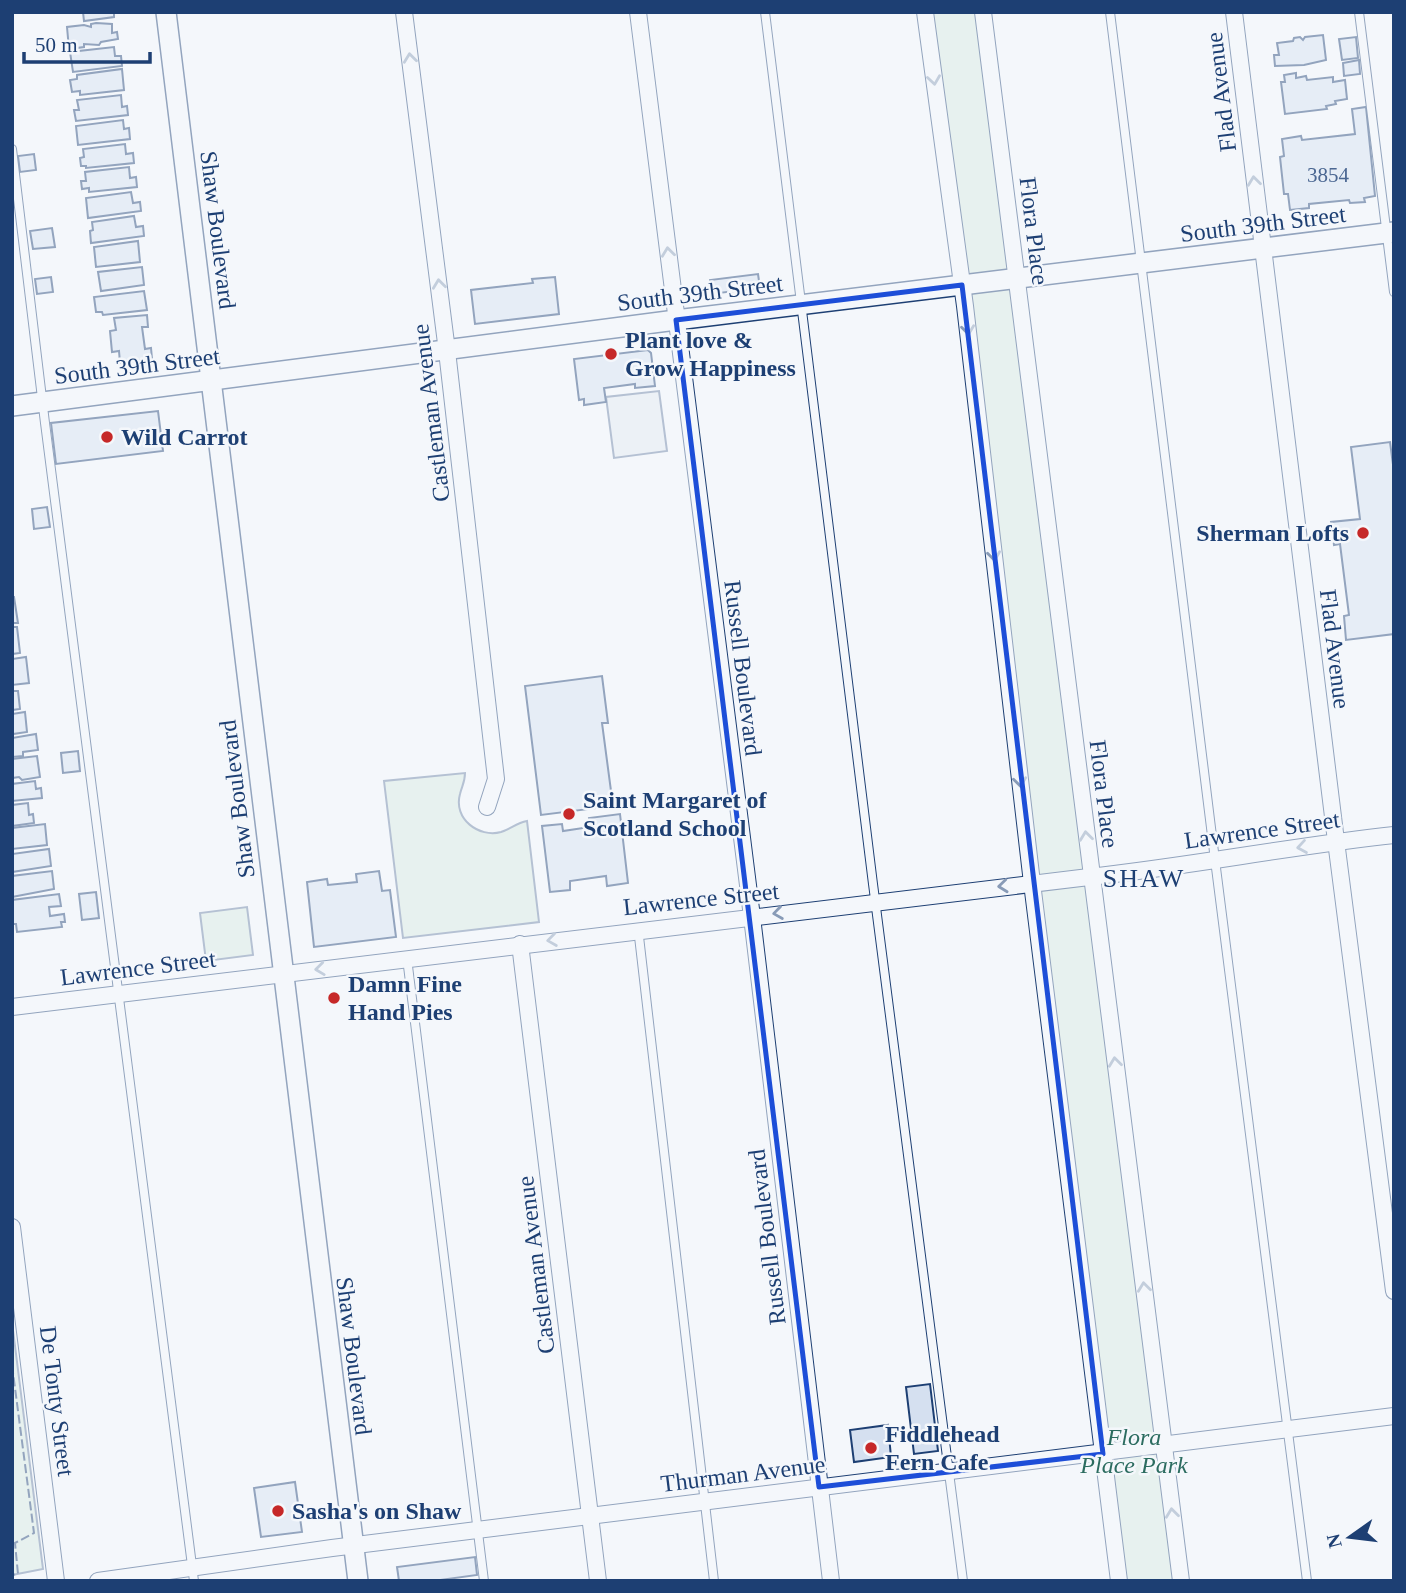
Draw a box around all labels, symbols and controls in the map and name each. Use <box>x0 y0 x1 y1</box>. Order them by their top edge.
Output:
scale bar <box>24 21 150 65</box>
street label: Flad Avenue <box>1201 31 1241 153</box>
text: 50 m <box>35 33 78 57</box>
one-way arrow <box>403 52 418 64</box>
one-way arrow <box>926 74 941 86</box>
street label: Shaw Boulevard <box>195 149 241 311</box>
house number: 3854 <box>1307 163 1350 187</box>
one-way arrow <box>1247 175 1262 186</box>
street label: Flora Place <box>1014 176 1054 286</box>
street label: South 39th Street <box>1179 201 1348 247</box>
one-way arrow <box>660 246 675 258</box>
street label: South 39th Street <box>616 270 785 316</box>
one-way arrow <box>431 278 446 289</box>
street label: Castleman Avenue <box>407 323 455 503</box>
one-way arrow <box>960 324 975 335</box>
place label: Plant love & Grow Happiness <box>625 327 796 381</box>
street label: South 39th Street <box>53 343 222 389</box>
marker: Plant love & Grow Happiness <box>603 346 619 362</box>
place label: Wild Carrot <box>121 424 247 450</box>
marker: Wild Carrot <box>99 429 115 445</box>
place label: Sherman Lofts <box>1196 520 1349 546</box>
marker: Sherman Lofts <box>1355 525 1371 541</box>
one-way arrow <box>986 550 1001 561</box>
street label: Russell Boulevard <box>719 579 767 757</box>
street label: Flad Avenue <box>1315 588 1355 710</box>
street label: Shaw Boulevard <box>214 718 260 880</box>
street label: Flora Place <box>1084 739 1124 849</box>
one-way arrow <box>1013 776 1028 787</box>
place label: Saint Margaret of Scotland School <box>583 787 768 841</box>
marker: Saint Margaret of Scotland School <box>561 806 577 822</box>
street label: Lawrence Street <box>1183 806 1342 854</box>
one-way arrow <box>1079 830 1094 842</box>
one-way arrow <box>1296 839 1308 854</box>
district label: SHAW <box>1103 864 1185 893</box>
street label: Lawrence Street <box>622 878 781 920</box>
one-way arrow <box>998 878 1009 893</box>
one-way arrow <box>772 906 783 921</box>
one-way arrow <box>546 932 557 947</box>
street label: Lawrence Street <box>59 946 218 990</box>
one-way arrow <box>314 961 326 976</box>
place label: Damn Fine Hand Pies <box>348 971 462 1025</box>
marker: Damn Fine Hand Pies <box>326 990 342 1006</box>
one-way arrow <box>1107 1056 1122 1068</box>
street label: Russell Boulevard <box>743 1148 791 1326</box>
street label: Castleman Avenue <box>512 1175 560 1355</box>
street label: Shaw Boulevard <box>331 1275 377 1437</box>
one-way arrow <box>1136 1282 1151 1293</box>
street label: De Tonty Street <box>35 1324 79 1478</box>
place label: Fiddlehead Fern Cafe <box>885 1421 1000 1475</box>
park label: Flora Place Park <box>1079 1424 1188 1478</box>
marker: Fiddlehead Fern Cafe <box>863 1440 879 1456</box>
street label: Thurman Avenue <box>659 1451 827 1497</box>
place label: Sasha's on Shaw <box>292 1498 462 1524</box>
north arrow <box>1315 1502 1385 1572</box>
marker: Sasha's on Shaw <box>270 1503 286 1519</box>
one-way arrow <box>1165 1507 1180 1519</box>
text: N <box>1322 1532 1346 1550</box>

